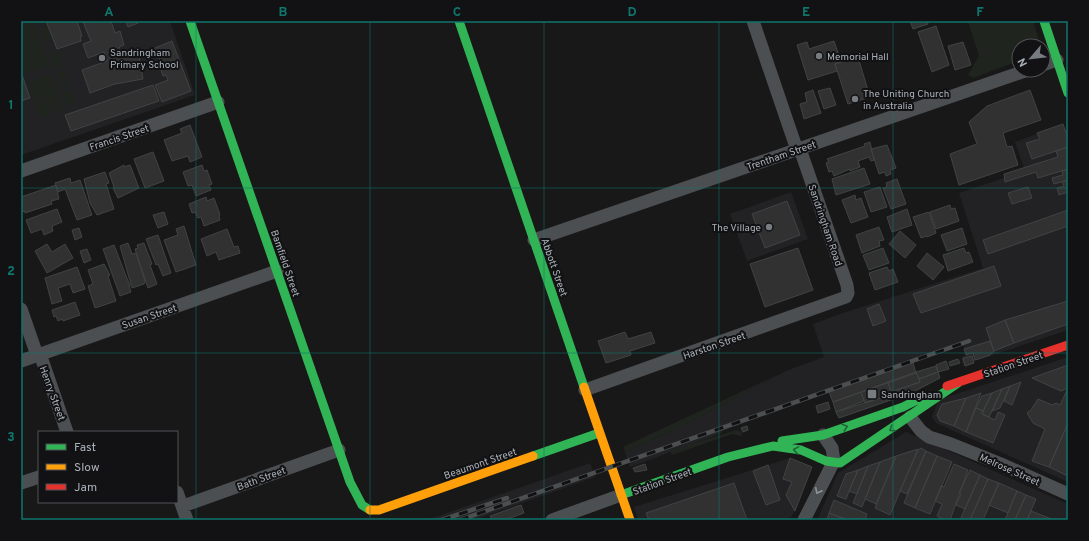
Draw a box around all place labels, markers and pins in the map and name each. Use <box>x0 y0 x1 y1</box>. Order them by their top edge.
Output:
place label: Sandringham Primary School <box>110 47 179 72</box>
marker: Memorial Hall <box>814 51 824 61</box>
place label: Memorial Hall <box>827 51 889 64</box>
marker: Sandringham Primary School <box>97 53 107 63</box>
place label: The Uniting Church in Australia <box>863 88 949 113</box>
marker: The Uniting Church in Australia <box>850 94 860 104</box>
place label: The Village <box>711 222 761 235</box>
marker: The Village <box>764 222 774 232</box>
marker: Sandringham <box>866 388 878 400</box>
place label: Sandringham <box>881 389 941 402</box>

